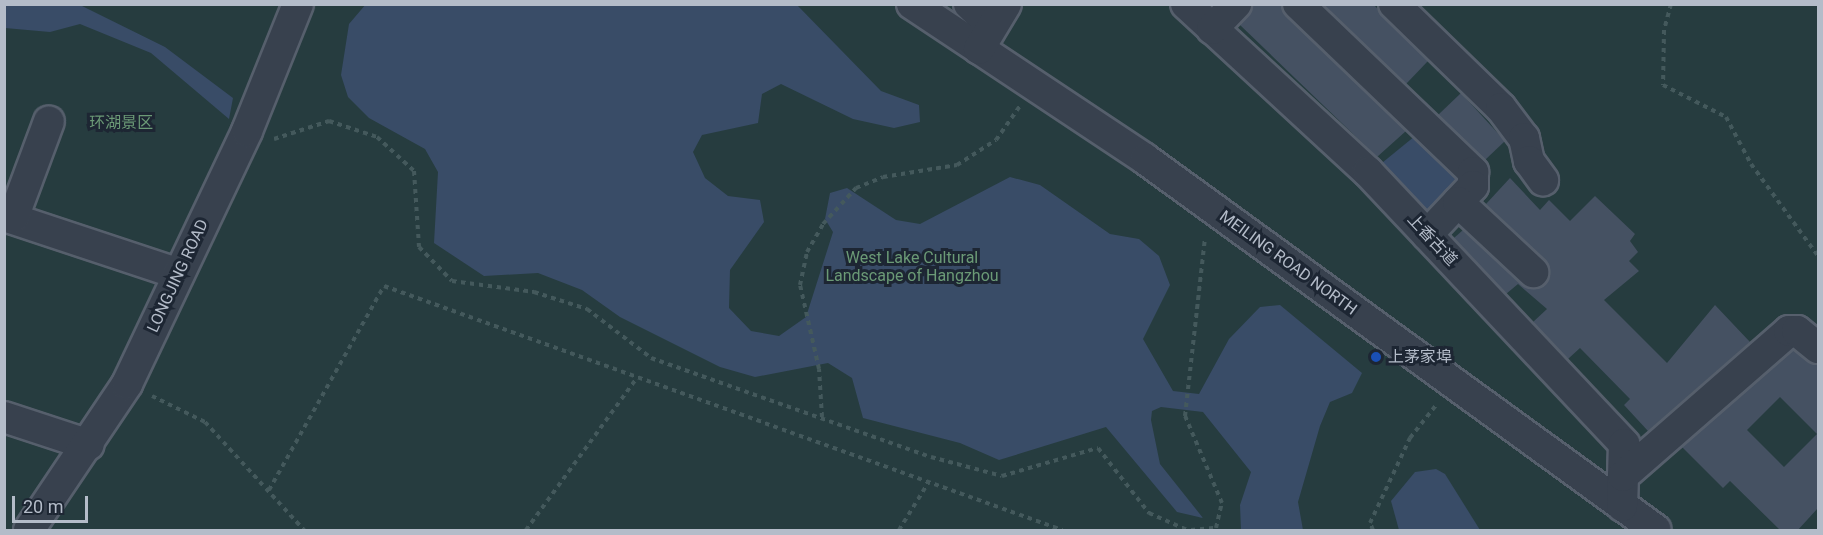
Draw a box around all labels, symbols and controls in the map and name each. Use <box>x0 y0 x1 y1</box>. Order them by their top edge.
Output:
park label: 环湖景区 <box>89 113 153 133</box>
street label: MEILING ROAD NORTH <box>1216 207 1360 319</box>
street label: 上香古道 <box>1403 210 1461 270</box>
street label: LONGJING ROAD <box>143 216 213 336</box>
park label: West Lake Cultural Landscape of Hangzhou <box>825 248 999 286</box>
place label: 上茅家埠 <box>1388 347 1452 367</box>
marker: 上茅家埠 <box>1369 350 1383 364</box>
scale bar <box>15 484 92 522</box>
text: 20 m <box>23 496 63 517</box>

